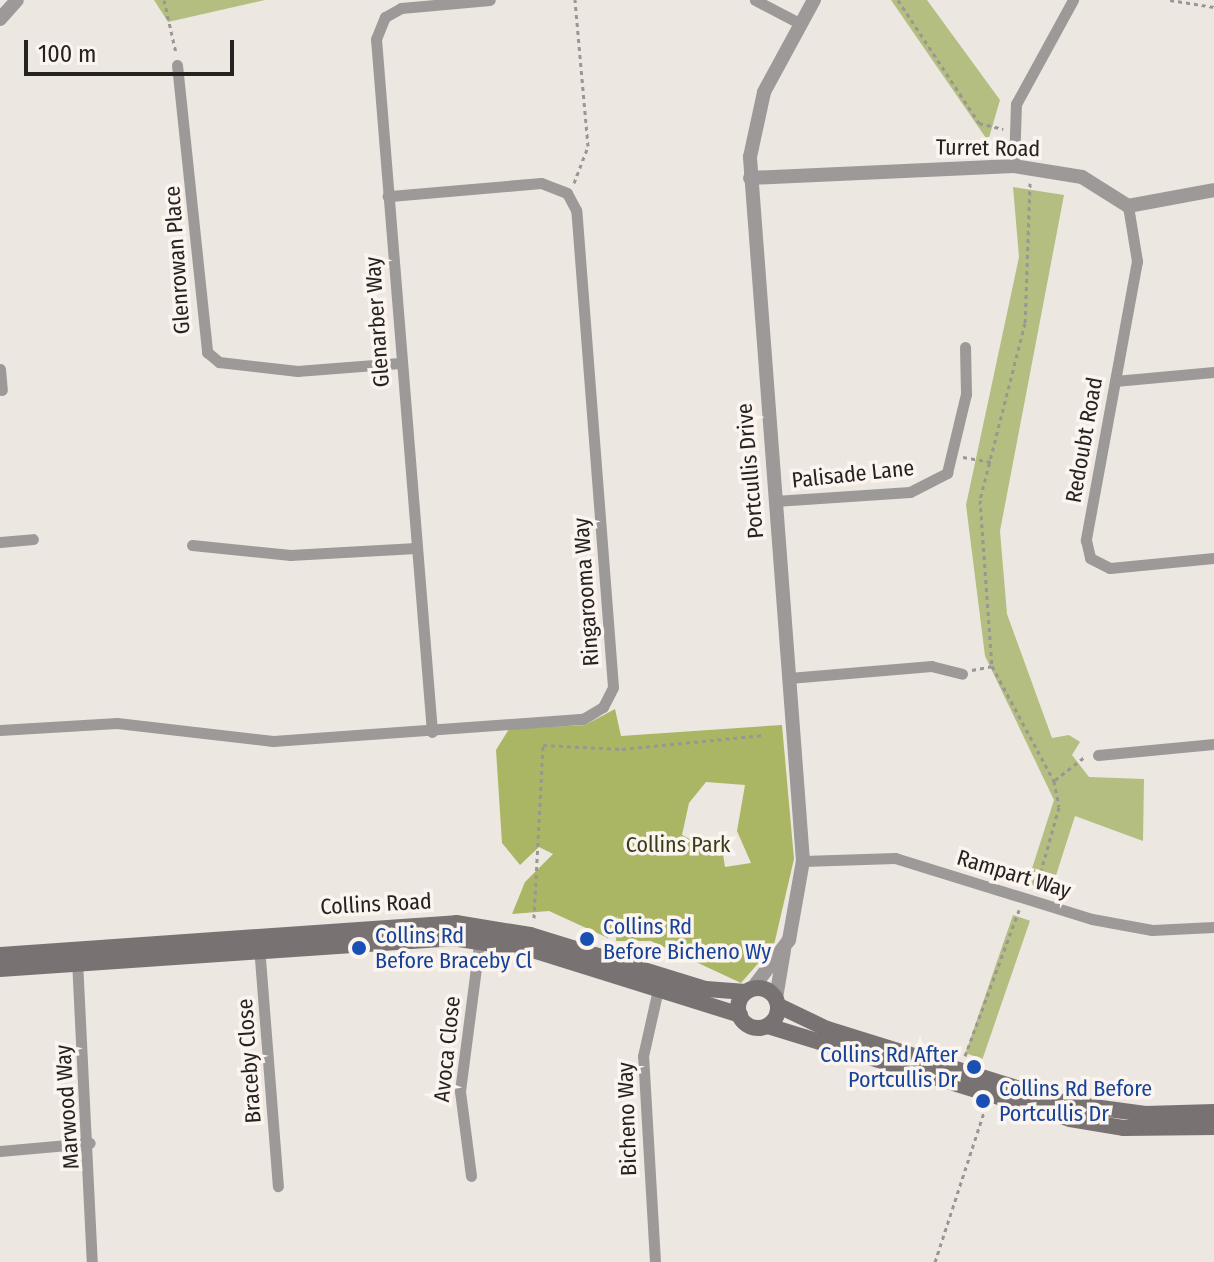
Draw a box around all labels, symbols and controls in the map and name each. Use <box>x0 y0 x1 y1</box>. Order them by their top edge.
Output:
scale bar <box>28 24 238 74</box>
text: 100 m <box>38 40 96 68</box>
street label: Turret Road <box>936 134 1040 162</box>
street label: Glenrowan Place <box>159 185 195 335</box>
street label: Glenarber Way <box>359 256 395 388</box>
street label: Redoubt Road <box>1060 375 1108 505</box>
street label: Portcullis Drive <box>731 402 769 540</box>
street label: Palisade Lane <box>790 454 916 494</box>
street label: Ringarooma Way <box>568 517 604 667</box>
park label: Collins Park <box>626 832 730 858</box>
street label: Rampart Way <box>954 844 1074 904</box>
street label: Collins Road <box>320 888 432 920</box>
place label: Collins Rd Before Bicheno Wy <box>603 913 771 964</box>
place label: Collins Rd Before Braceby Cl <box>375 922 532 974</box>
marker: Collins Rd Before Bicheno Wy <box>578 930 596 948</box>
marker: Collins Rd Before Braceby Cl <box>350 939 368 957</box>
street label: Avoca Close <box>428 995 466 1103</box>
street label: Braceby Close <box>231 998 267 1124</box>
place label: Collins Rd After Portcullis Dr <box>820 1041 958 1092</box>
street label: Marwood Way <box>49 1044 85 1170</box>
marker: Collins Rd After Portcullis Dr <box>965 1058 983 1076</box>
street label: Bicheno Way <box>612 1062 642 1176</box>
place label: Collins Rd Before Portcullis Dr <box>999 1075 1152 1126</box>
marker: Collins Rd Before Portcullis Dr <box>974 1092 992 1110</box>

